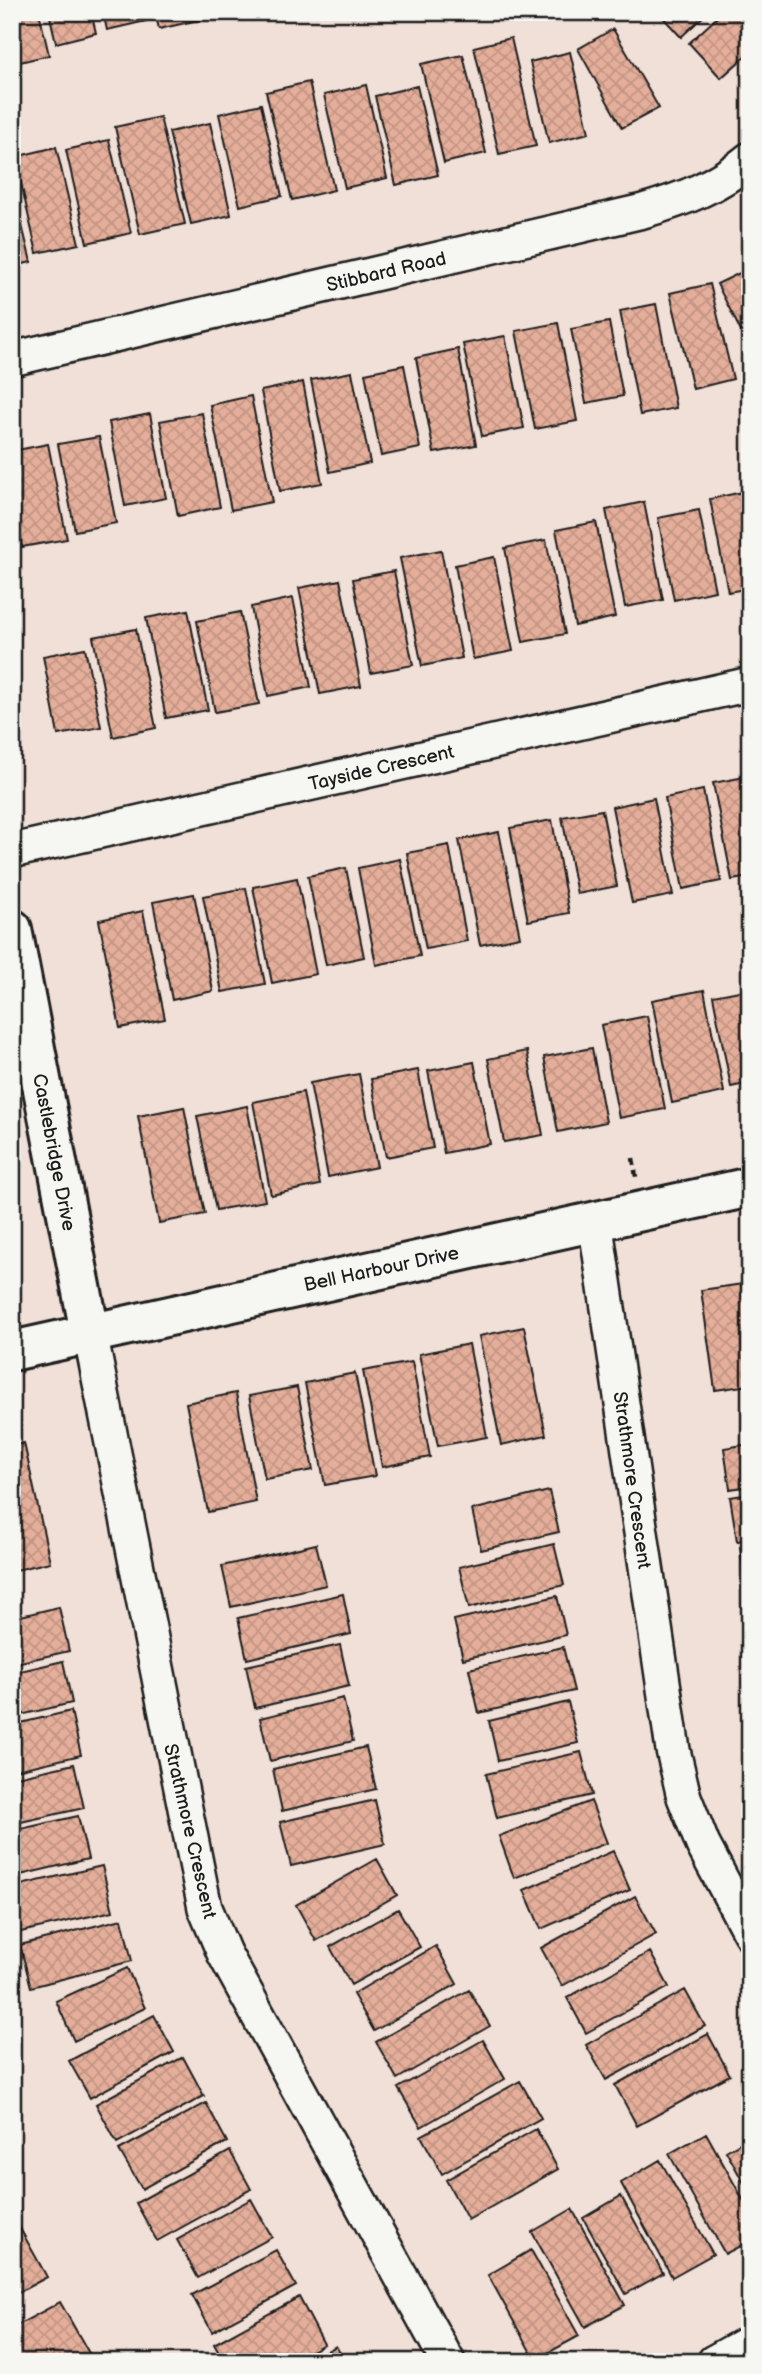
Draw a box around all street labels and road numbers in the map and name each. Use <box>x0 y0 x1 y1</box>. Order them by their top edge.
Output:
street label: Stibbard Road <box>324 247 449 297</box>
street label: Tayside Crescent <box>307 741 456 796</box>
street label: Castlebridge Drive <box>27 1072 80 1233</box>
street label: Bell Harbour Drive <box>302 1242 461 1297</box>
street label: Strathmore Crescent <box>608 1390 655 1571</box>
street label: Strathmore Crescent <box>158 1742 221 1921</box>

